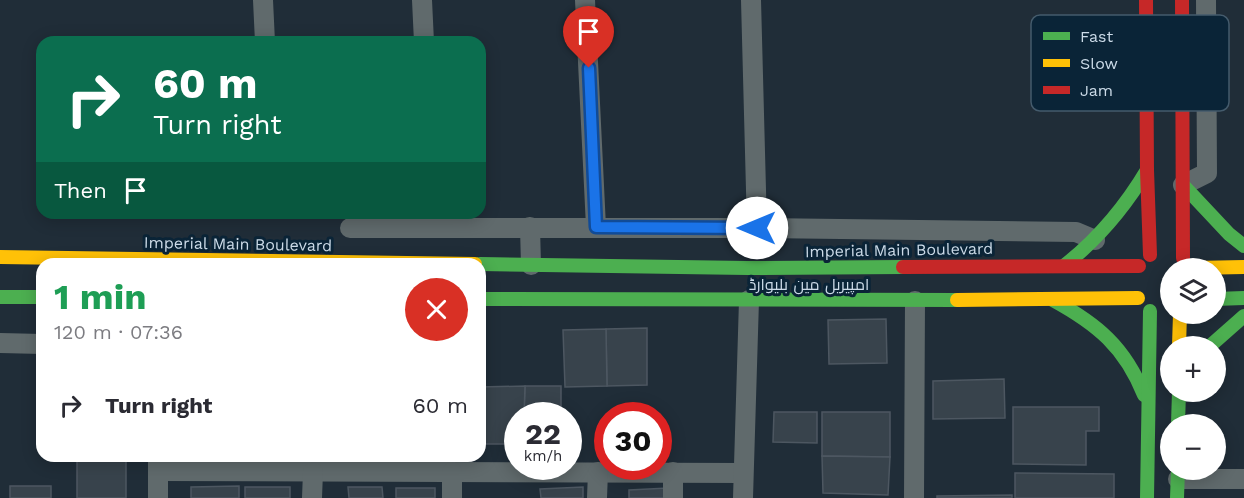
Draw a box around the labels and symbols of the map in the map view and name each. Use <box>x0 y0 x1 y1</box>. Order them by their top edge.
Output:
pin <box>563 6 614 68</box>
legend <box>1031 15 1229 111</box>
text: Fast <box>1080 27 1113 46</box>
text: Slow <box>1080 54 1118 73</box>
text: Jam <box>1080 81 1113 100</box>
position arrow <box>725 196 789 260</box>
street label: Imperial Main Boulevard <box>144 233 332 255</box>
street label: Imperial Main Boulevard <box>805 239 993 261</box>
street label: امپیریل مین بلیوارڈ <box>749 275 869 295</box>
speed limit sign: 30 <box>594 402 672 480</box>

